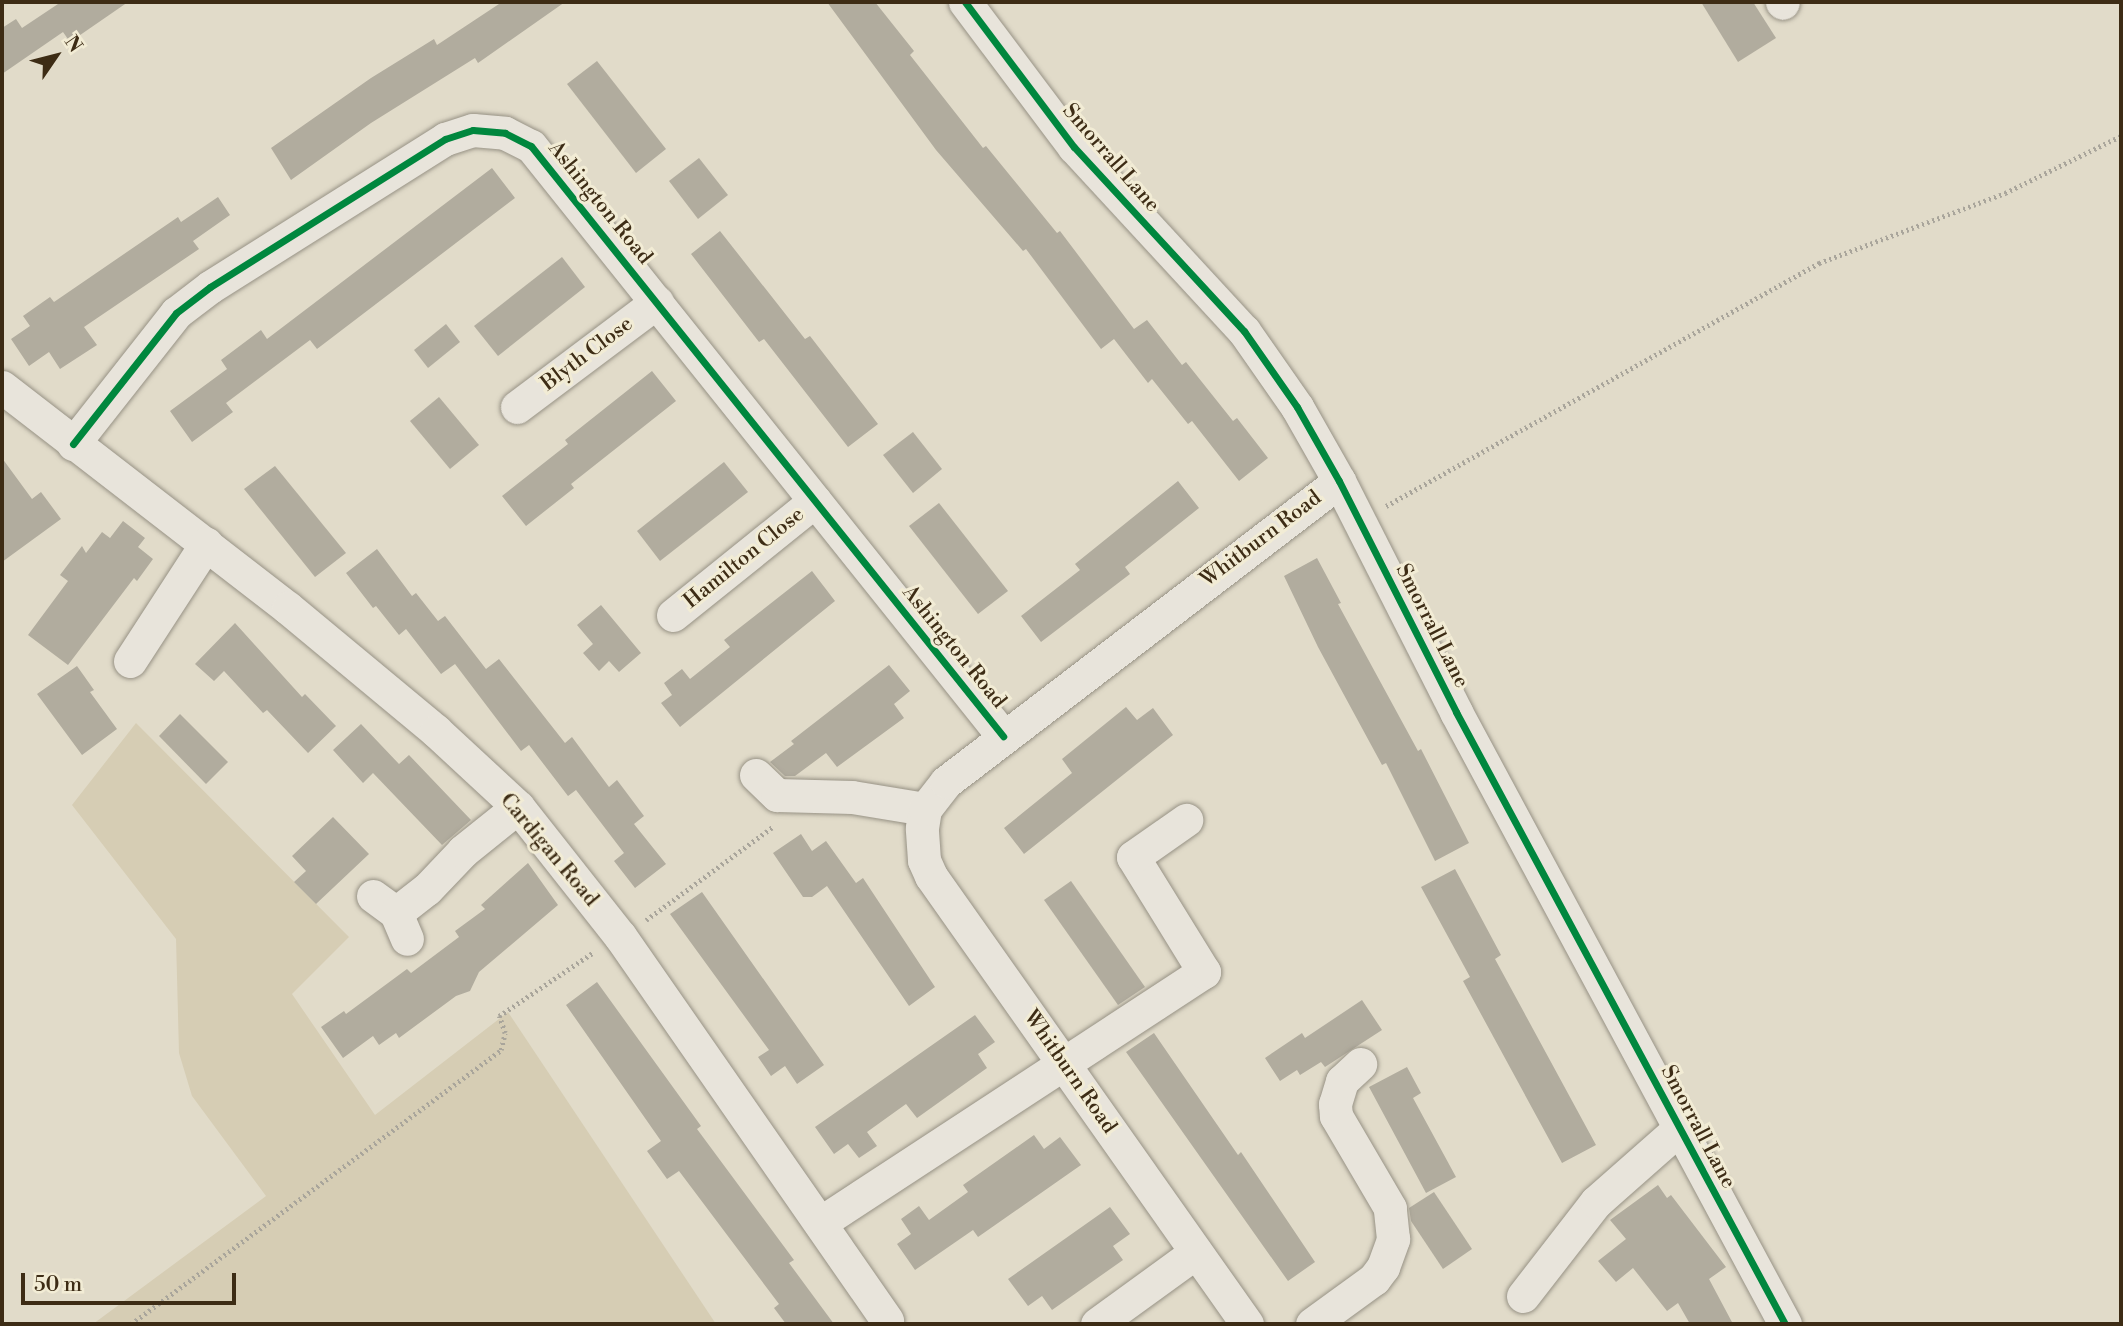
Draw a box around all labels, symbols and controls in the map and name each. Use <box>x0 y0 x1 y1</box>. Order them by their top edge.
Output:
north arrow <box>21 21 91 91</box>
text: N <box>59 31 87 57</box>
street label: Smorrall Lane <box>1057 99 1165 217</box>
street label: Ashington Road <box>543 136 657 270</box>
street label: Blyth Close <box>536 311 638 397</box>
street label: Whitburn Road <box>1196 485 1326 593</box>
street label: Hamilton Close <box>679 502 809 614</box>
street label: Smorrall Lane <box>1390 560 1474 692</box>
street label: Ashington Road <box>897 580 1011 714</box>
street label: Cardigan Road <box>494 788 604 912</box>
street label: Whitburn Road <box>1018 1005 1122 1139</box>
street label: Smorrall Lane <box>1655 1061 1741 1193</box>
scale bar <box>24 1260 240 1304</box>
text: 50 m <box>34 1272 82 1298</box>

